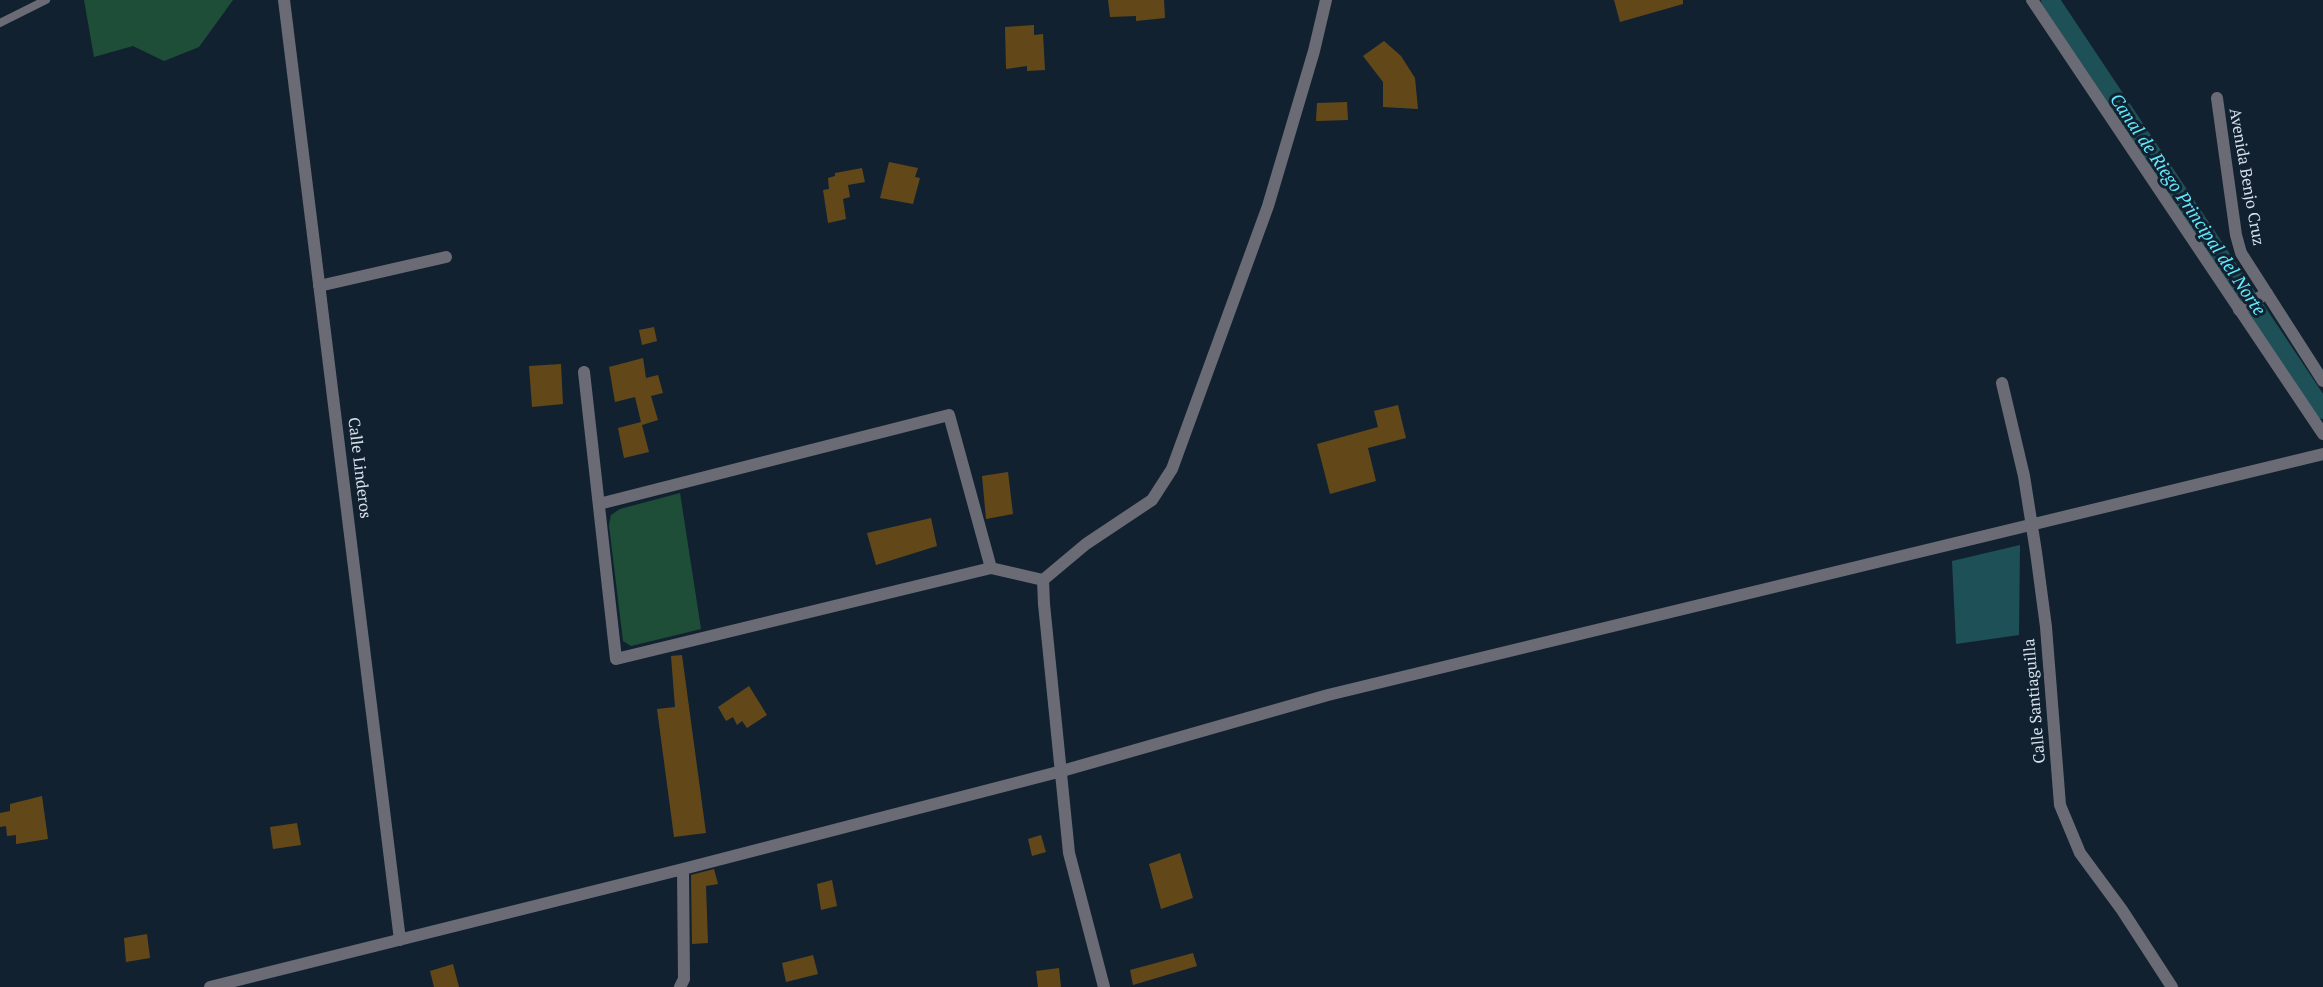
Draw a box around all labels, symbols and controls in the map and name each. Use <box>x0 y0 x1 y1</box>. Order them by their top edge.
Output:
water label: Canal de Riego Principal del Norte <box>2105 90 2269 320</box>
street label: Avenida Benjo Cruz <box>2224 107 2268 247</box>
street label: Calle Linderos <box>343 416 375 520</box>
street label: Calle Santiaguilla <box>2020 638 2050 764</box>

